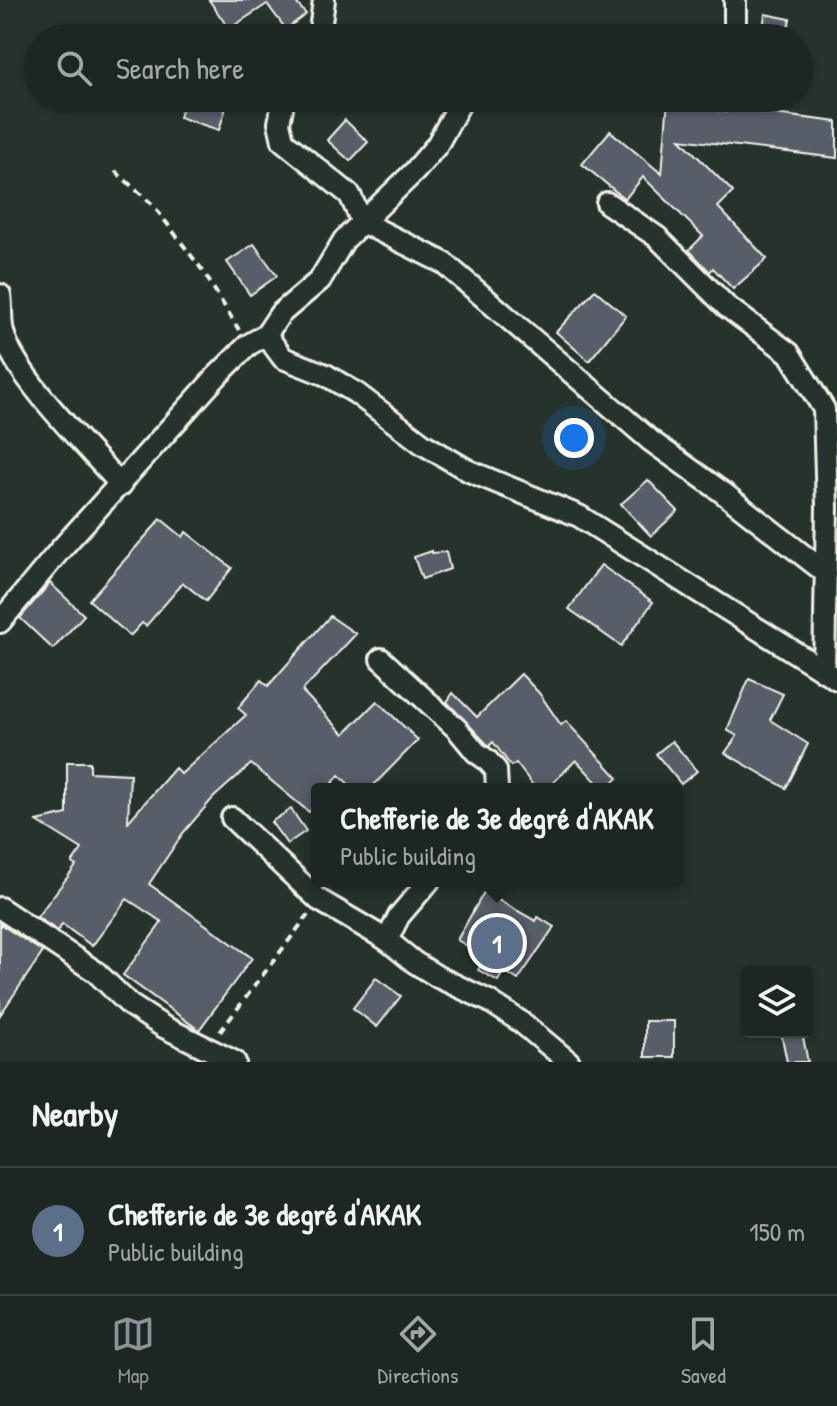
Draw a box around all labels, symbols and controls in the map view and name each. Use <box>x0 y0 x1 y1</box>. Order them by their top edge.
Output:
search box <box>24 24 813 112</box>
icon: search <box>52 46 96 90</box>
text: Search here <box>116 48 244 88</box>
your location <box>554 418 594 458</box>
popup <box>311 783 683 887</box>
text: Chefferie de 3e degré d'AKAK <box>340 798 654 838</box>
text: Public building <box>340 838 476 873</box>
pin: 1 <box>471 913 523 973</box>
map controls <box>741 966 813 1038</box>
button: layers <box>741 966 813 1038</box>
text: Nearby <box>32 1091 118 1137</box>
text: Chefferie de 3e degré d'AKAK <box>108 1194 421 1234</box>
text: 1 <box>53 1214 63 1249</box>
text: 150 m <box>749 1214 805 1249</box>
text: Public building <box>108 1234 244 1269</box>
tab: Map <box>111 1312 155 1390</box>
tab: Directions <box>378 1312 459 1390</box>
tab: Saved <box>681 1312 726 1390</box>

